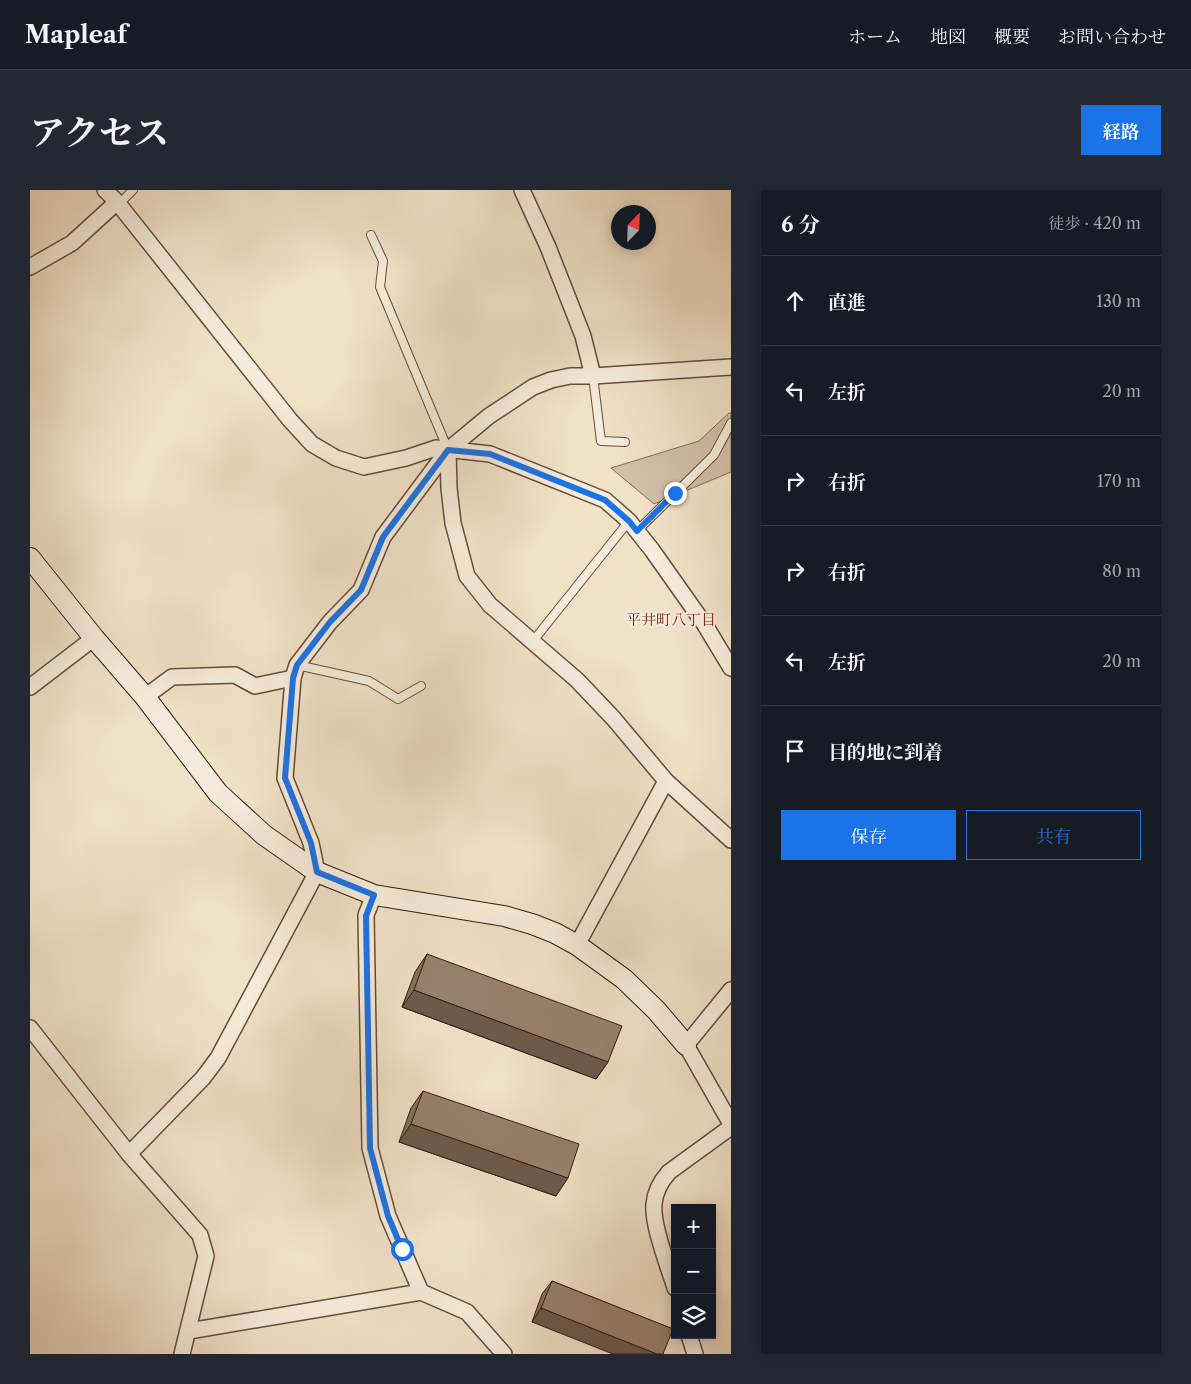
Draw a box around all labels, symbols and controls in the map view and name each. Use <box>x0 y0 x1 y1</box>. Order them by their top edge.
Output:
text: Mapleaf <box>25 20 127 49</box>
text: ホーム <box>848 26 902 48</box>
text: 地図 <box>930 26 966 48</box>
text: 概要 <box>994 26 1030 48</box>
text: お問い合わせ <box>1058 26 1166 48</box>
button: 経路 <box>1081 105 1161 155</box>
text: アクセス <box>30 111 169 154</box>
north arrow <box>611 205 656 250</box>
text: 6 分 <box>781 212 820 237</box>
text: 徒歩 · 420 m <box>1048 213 1141 233</box>
icon: ahead <box>781 287 809 315</box>
text: 直進 <box>828 291 866 314</box>
text: 130 m <box>1096 291 1141 311</box>
icon: left <box>781 377 809 405</box>
text: 左折 <box>828 381 866 404</box>
text: 20 m <box>1102 381 1141 401</box>
icon: right <box>781 467 809 495</box>
text: 右折 <box>828 471 866 494</box>
text: 170 m <box>1097 471 1141 491</box>
route end <box>664 482 687 505</box>
icon: right <box>781 557 809 585</box>
text: 右折 <box>828 561 866 584</box>
text: 80 m <box>1102 561 1141 581</box>
district label: 平井町八丁目 <box>626 610 716 629</box>
icon: left <box>781 647 809 675</box>
text: 左折 <box>828 651 866 674</box>
text: 20 m <box>1102 651 1141 671</box>
icon: arrive <box>781 737 809 765</box>
text: 目的地に到着 <box>828 741 942 764</box>
button: 保存 <box>781 810 956 860</box>
button: 共有 <box>966 810 1141 860</box>
map controls <box>671 1204 716 1339</box>
button: + <box>671 1204 716 1249</box>
route start <box>391 1238 414 1261</box>
button: − <box>671 1249 716 1294</box>
button: layers <box>671 1294 716 1339</box>

